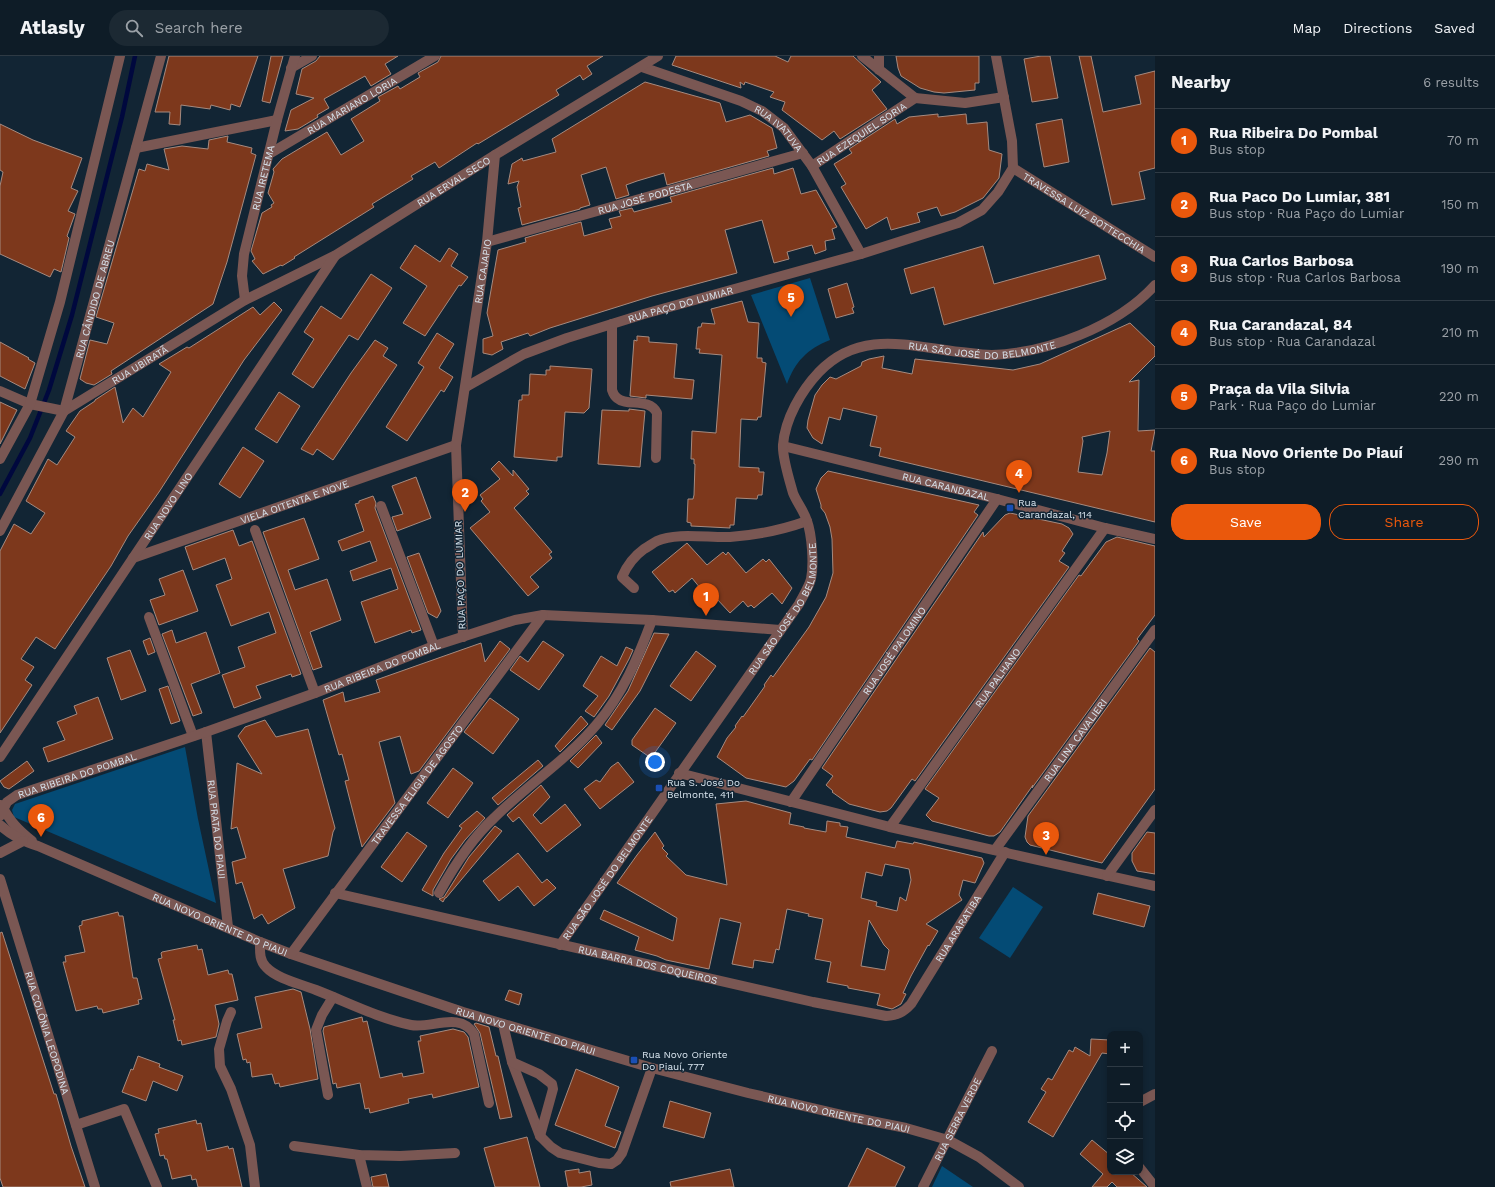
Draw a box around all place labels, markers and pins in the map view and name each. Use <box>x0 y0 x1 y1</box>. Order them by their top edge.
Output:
pin: 5 <box>778 284 804 317</box>
pin: 4 <box>1006 460 1032 493</box>
pin: 2 <box>452 479 478 512</box>
place label: Rua Carandazal, 114 <box>1018 497 1092 520</box>
marker: Rua Carandazal, 114 <box>1005 503 1015 513</box>
pin: 1 <box>693 583 719 616</box>
place label: Rua S. José Do Belmonte, 411 <box>667 777 740 800</box>
marker: Rua S. José Do Belmonte, 411 <box>654 783 664 793</box>
pin: 6 <box>28 804 54 837</box>
pin: 3 <box>1033 822 1059 855</box>
place label: Rua Novo Oriente Do Piauí, 777 <box>642 1049 728 1072</box>
marker: Rua Novo Oriente Do Piauí, 777 <box>629 1055 639 1065</box>

